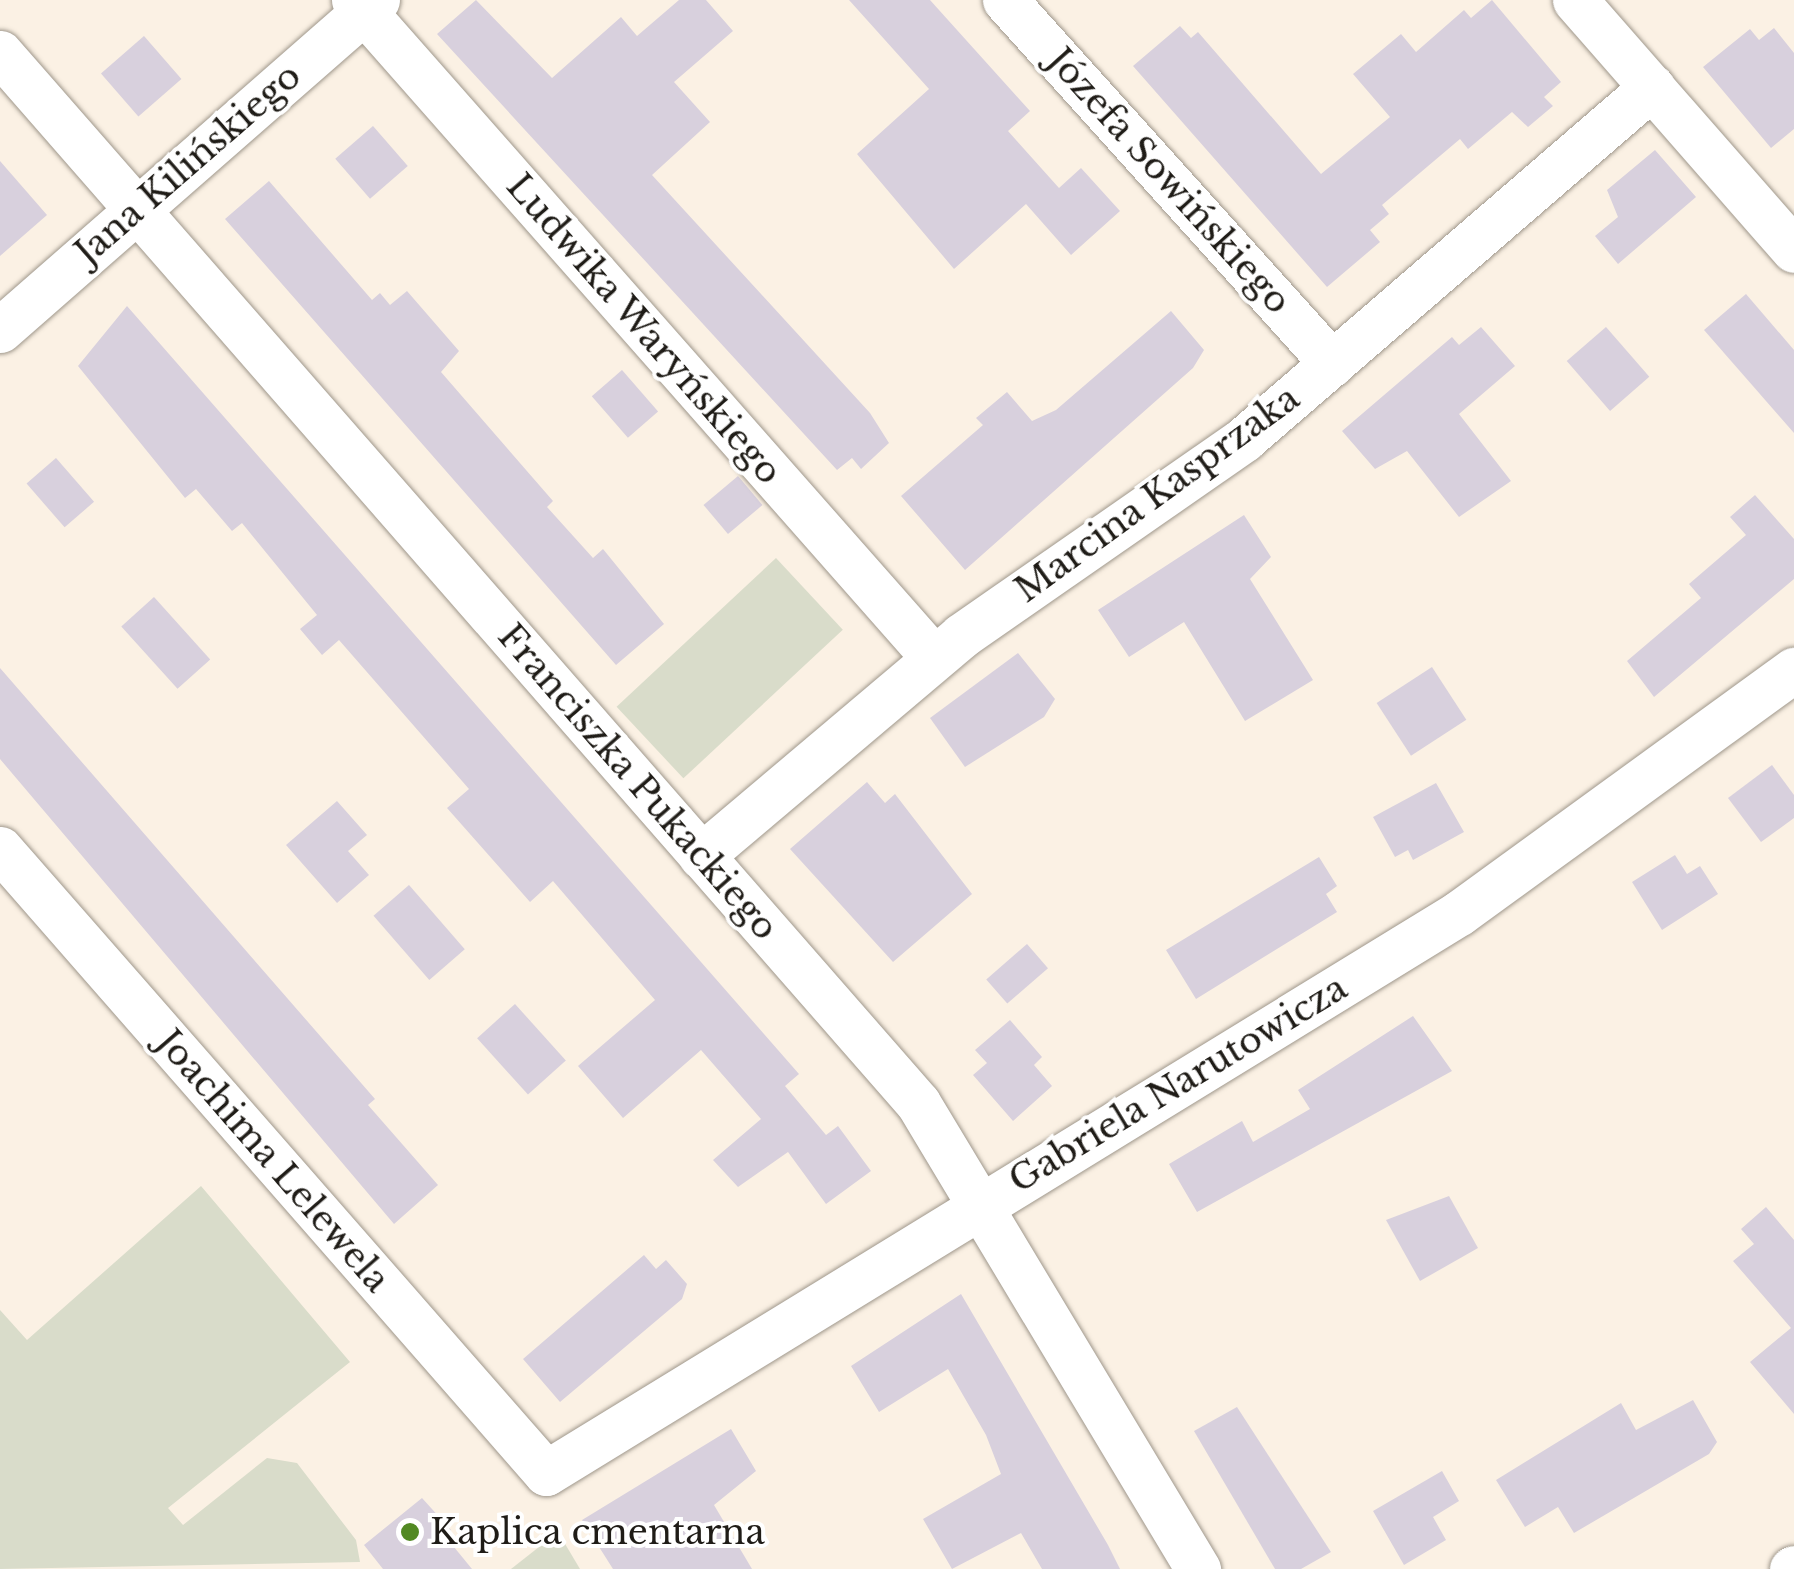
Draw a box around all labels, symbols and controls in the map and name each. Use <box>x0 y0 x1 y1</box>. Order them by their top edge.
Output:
street label: Józefa Sowińskiego <box>1039 40 1299 322</box>
street label: Jana Kilińskiego <box>67 55 309 273</box>
street label: Ludwika Waryńskiego <box>497 165 791 493</box>
street label: Marcina Kasprzaka <box>1007 377 1307 611</box>
street label: Franciszka Pukackiego <box>489 615 787 949</box>
street label: Gabriela Narutowicza <box>1001 966 1355 1202</box>
street label: Joachima Lelewela <box>148 1021 398 1301</box>
place label: Kaplica cmentarna <box>430 1511 765 1553</box>
marker: Kaplica cmentarna <box>399 1521 421 1543</box>

